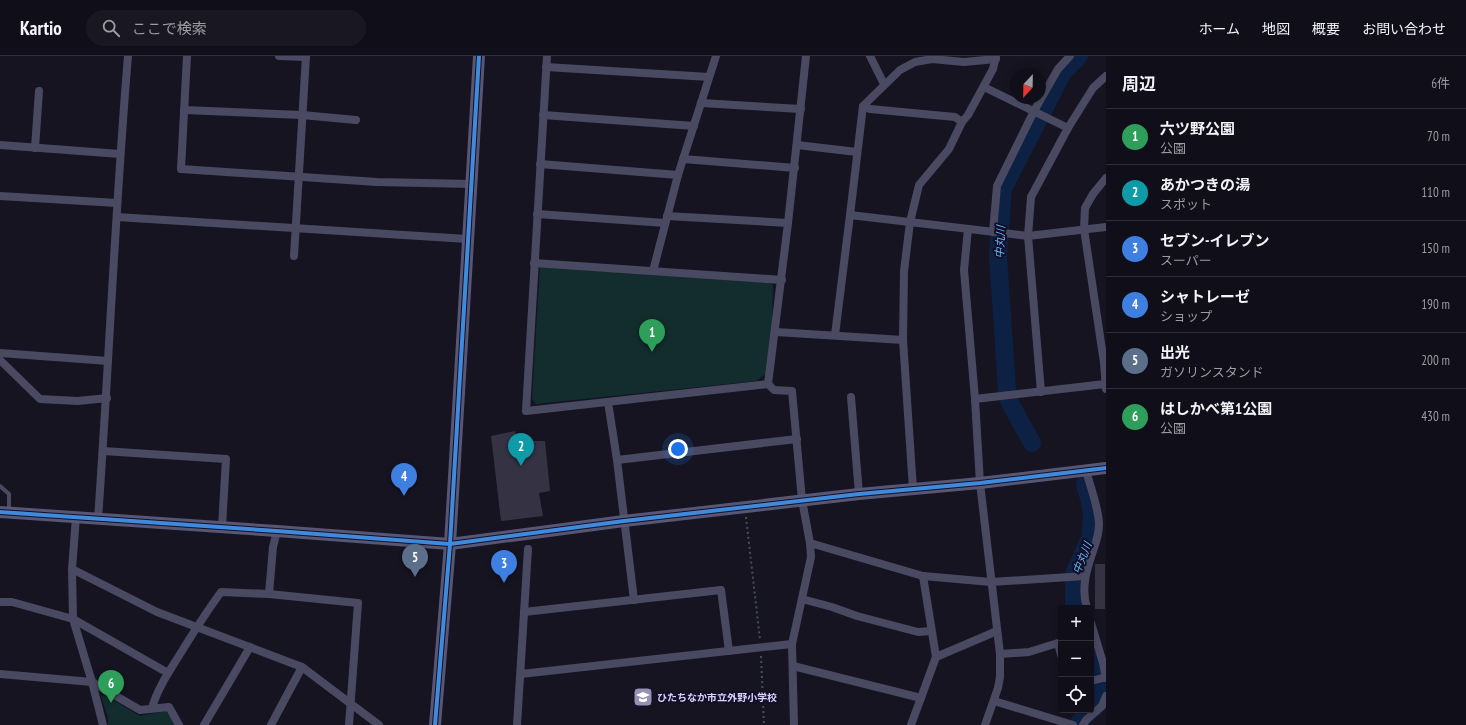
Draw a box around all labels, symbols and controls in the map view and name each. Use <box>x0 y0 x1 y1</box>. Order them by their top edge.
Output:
search box <box>86 10 366 46</box>
text: Kartio <box>20 16 62 40</box>
icon: search <box>100 17 122 39</box>
text: ここで検索 <box>132 19 207 38</box>
text: ホーム <box>1198 20 1240 38</box>
text: 地図 <box>1262 20 1290 38</box>
text: 概要 <box>1312 20 1340 38</box>
text: お問い合わせ <box>1362 20 1446 38</box>
north arrow <box>1010 68 1046 104</box>
text: 周辺 <box>1122 73 1156 95</box>
text: 6件 <box>1431 75 1450 92</box>
text: 六ツ野公園 <box>1160 119 1235 138</box>
text: 1 <box>1132 128 1138 145</box>
text: 70 m <box>1427 128 1450 145</box>
text: 公園 <box>1160 140 1186 157</box>
text: あかつきの湯 <box>1160 175 1250 194</box>
text: 2 <box>1132 184 1138 201</box>
text: 110 m <box>1421 184 1450 201</box>
text: スポット <box>1160 196 1212 213</box>
water label: 中丸川 <box>992 224 1008 259</box>
text: セブン-イレブン <box>1160 231 1269 250</box>
text: 3 <box>1132 240 1138 257</box>
text: 150 m <box>1421 240 1450 257</box>
text: スーパー <box>1160 252 1212 269</box>
text: シャトレーゼ <box>1160 287 1250 306</box>
text: 4 <box>1132 296 1138 313</box>
text: 190 m <box>1421 296 1450 313</box>
text: ショップ <box>1160 308 1212 325</box>
pin: 1 <box>639 319 665 352</box>
text: 出光 <box>1160 343 1190 362</box>
text: 5 <box>1132 352 1138 369</box>
text: 200 m <box>1421 352 1450 369</box>
text: ガソリンスタンド <box>1160 364 1264 381</box>
text: はしかべ第1公園 <box>1160 399 1272 418</box>
text: 6 <box>1132 408 1138 425</box>
text: 430 m <box>1421 408 1450 425</box>
text: 公園 <box>1160 420 1186 437</box>
pin: 2 <box>508 433 534 466</box>
your location <box>668 439 688 459</box>
pin: 4 <box>391 463 417 496</box>
water label: 中丸川 <box>1070 539 1095 576</box>
pin: 5 <box>402 544 428 577</box>
pin: 3 <box>491 550 517 583</box>
map controls <box>1058 605 1094 713</box>
button: + <box>1058 605 1094 641</box>
button: − <box>1058 641 1094 677</box>
pin: 6 <box>98 670 124 703</box>
button: locate <box>1058 677 1094 713</box>
school or university icon: ひたちなか市立外野小学校 <box>632 686 654 708</box>
place label: ひたちなか市立外野小学校 <box>657 691 777 704</box>

